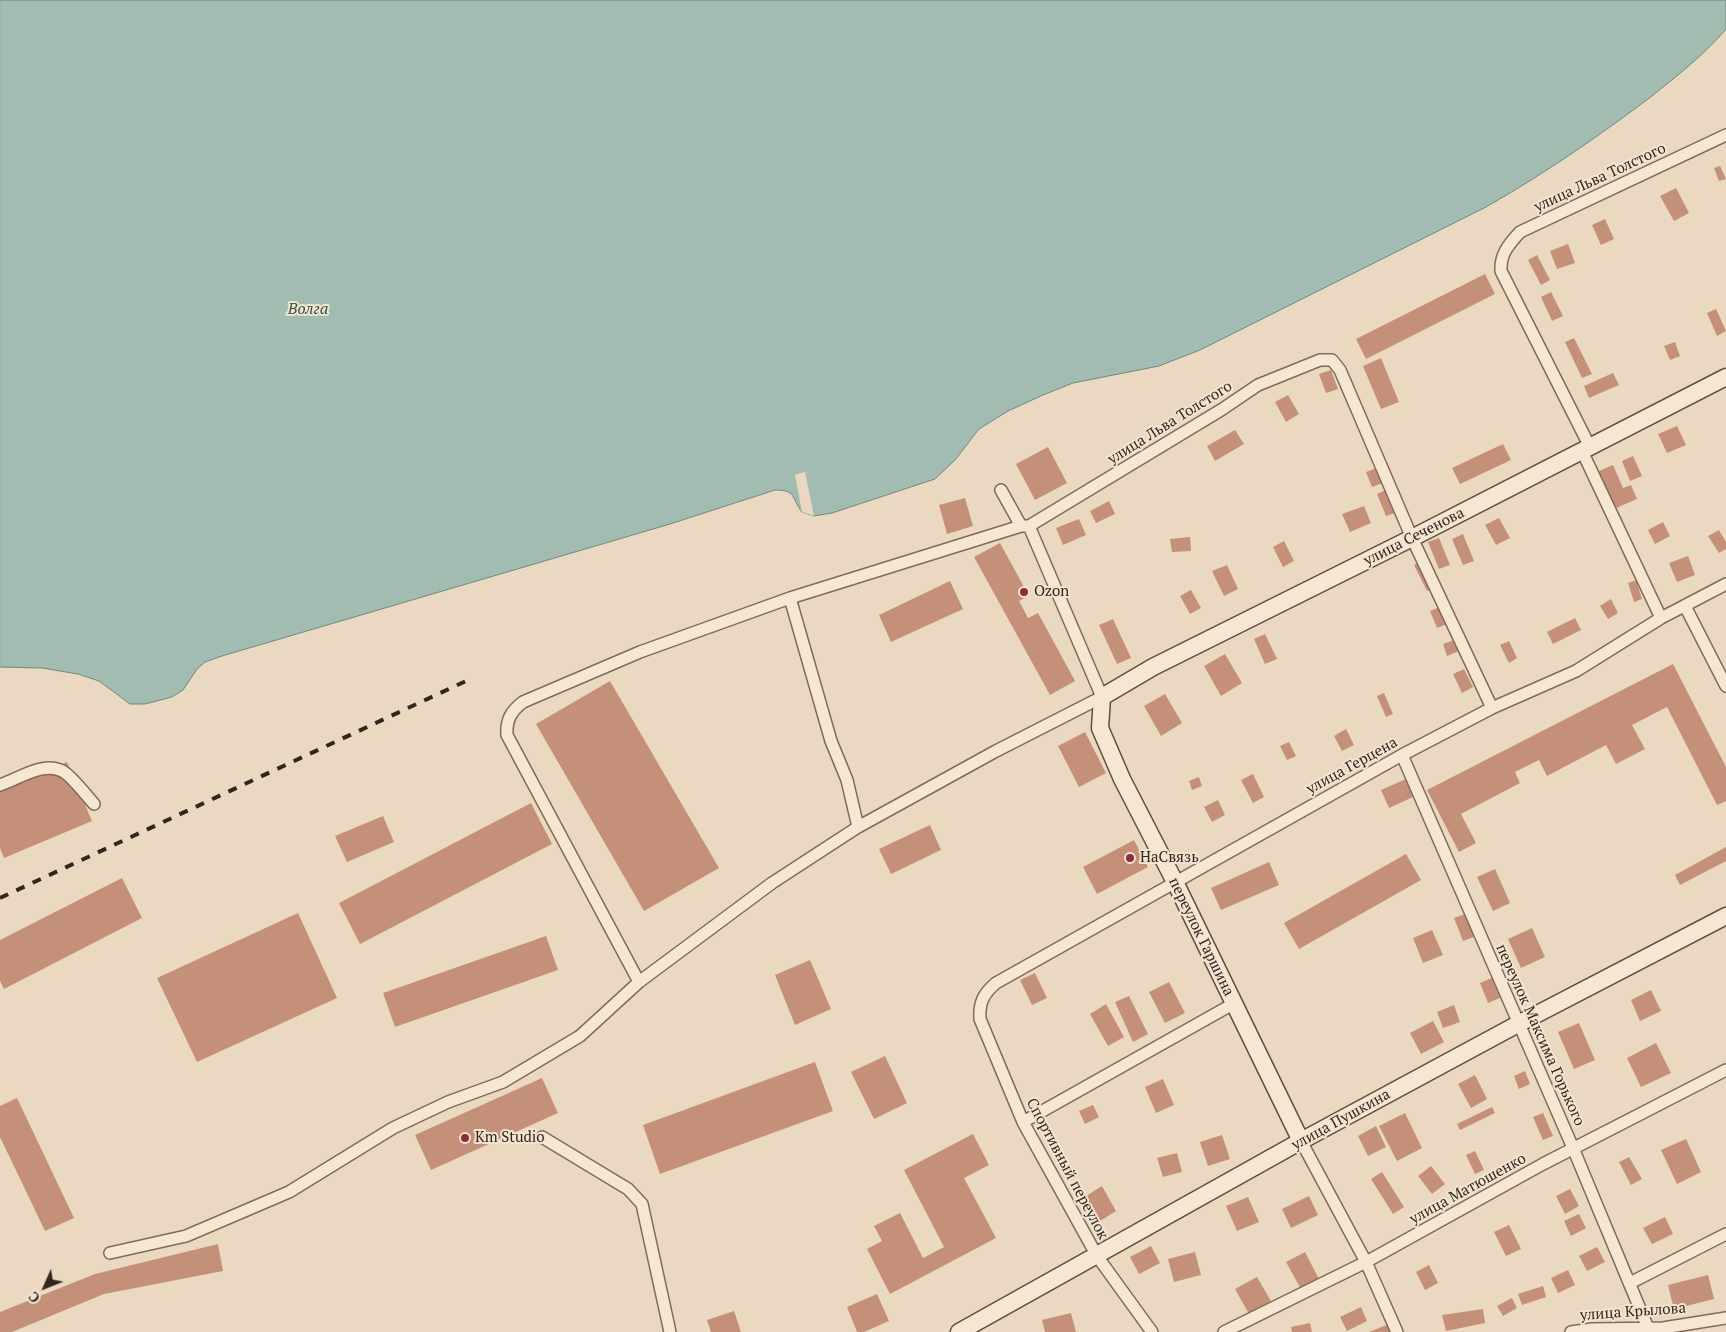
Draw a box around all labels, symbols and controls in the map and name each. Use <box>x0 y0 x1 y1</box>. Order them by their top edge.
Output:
street label: улица Льва Толстого <box>1531 140 1669 216</box>
water label: Волга <box>288 299 328 319</box>
street label: улица Льва Толстого <box>1105 377 1235 469</box>
street label: улица Сеченова <box>1361 504 1467 570</box>
place label: Ozon <box>1034 583 1069 601</box>
marker: Ozon <box>1018 586 1030 598</box>
street label: улица Герцена <box>1303 734 1401 798</box>
place label: НаСвязь <box>1140 849 1199 867</box>
marker: НаСвязь <box>1124 852 1136 864</box>
street label: переулок Гаршина <box>1165 875 1237 999</box>
street label: переулок Максима Горького <box>1492 941 1588 1129</box>
street label: улица Пушкина <box>1289 1085 1393 1155</box>
street label: Спортивный переулок <box>1022 1095 1112 1243</box>
place label: Кm Studio <box>475 1129 545 1147</box>
marker: Кm Studio <box>459 1132 471 1144</box>
street label: улица Матюшенко <box>1407 1150 1529 1228</box>
north arrow <box>20 1262 70 1312</box>
text: С <box>24 1288 44 1308</box>
street label: улица Крылова <box>1579 1299 1687 1325</box>

